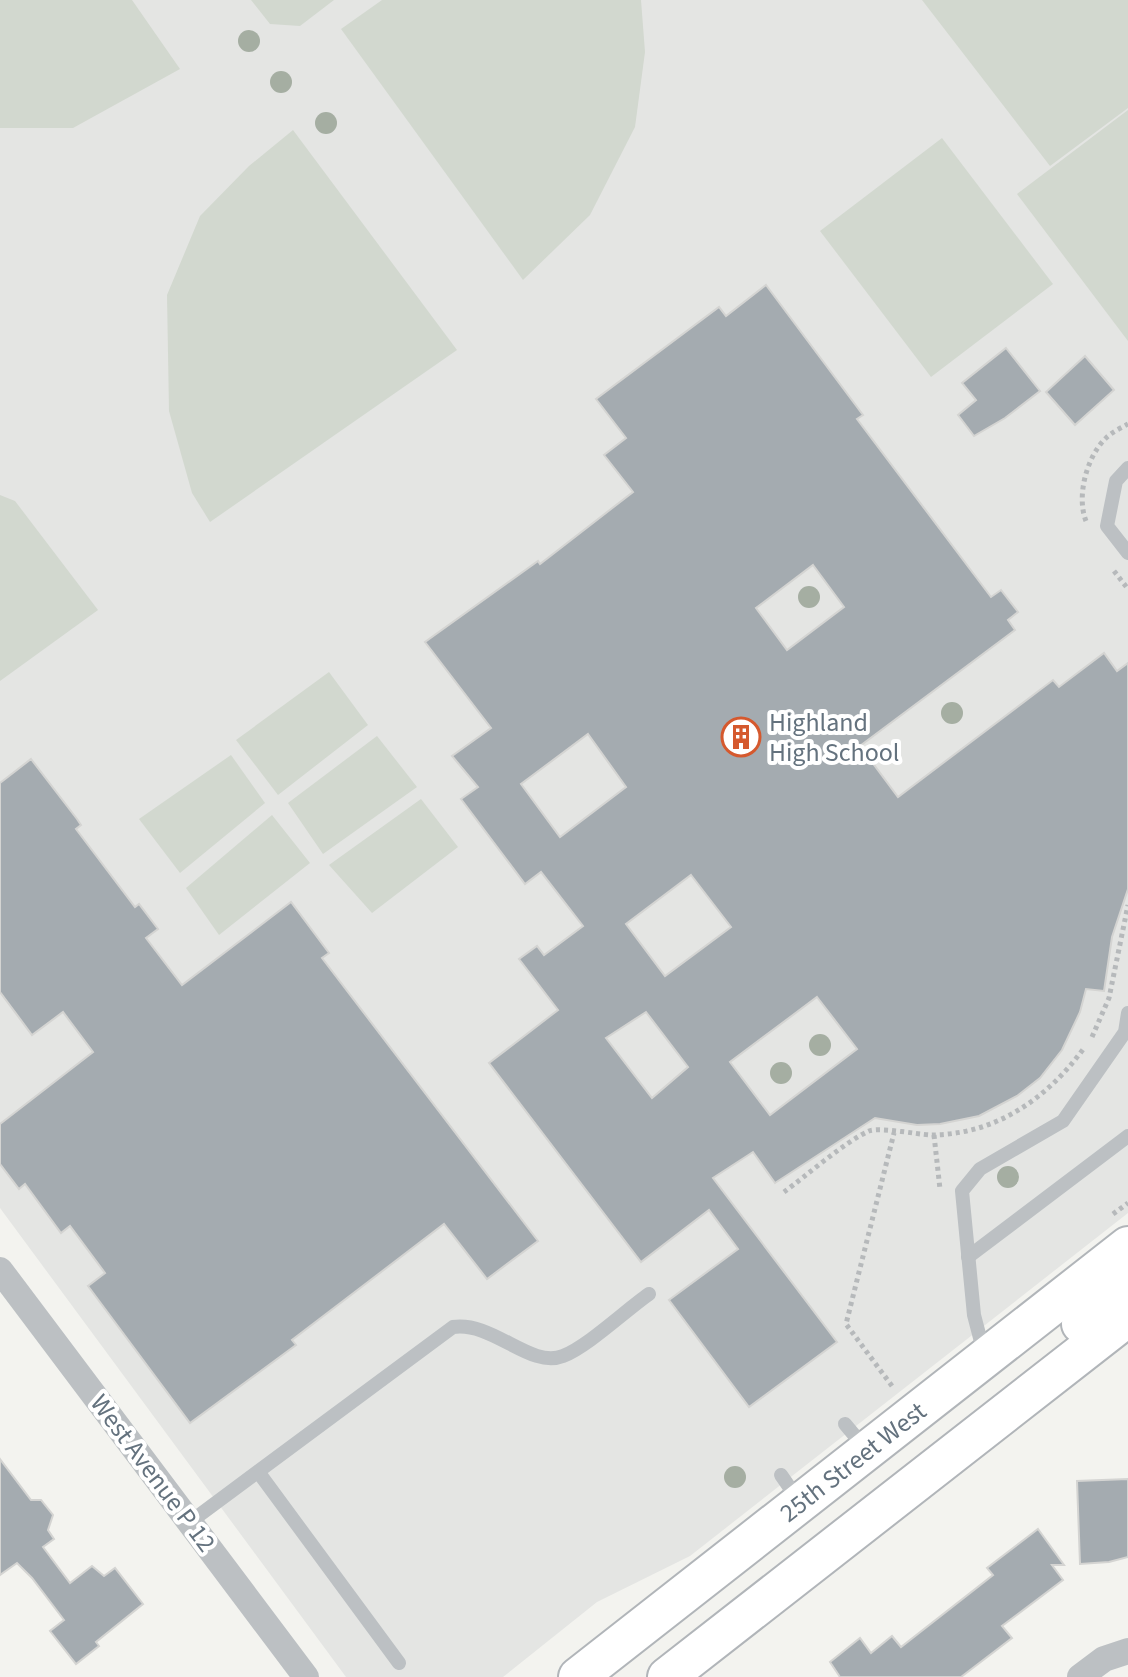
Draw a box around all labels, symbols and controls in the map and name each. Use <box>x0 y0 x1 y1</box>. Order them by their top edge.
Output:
place label: Highland High School <box>769 704 900 771</box>
building icon: Highland High School <box>720 716 762 758</box>
street label: West Avenue P 12 <box>81 1386 225 1560</box>
street label: 25th Street West <box>772 1393 934 1531</box>

